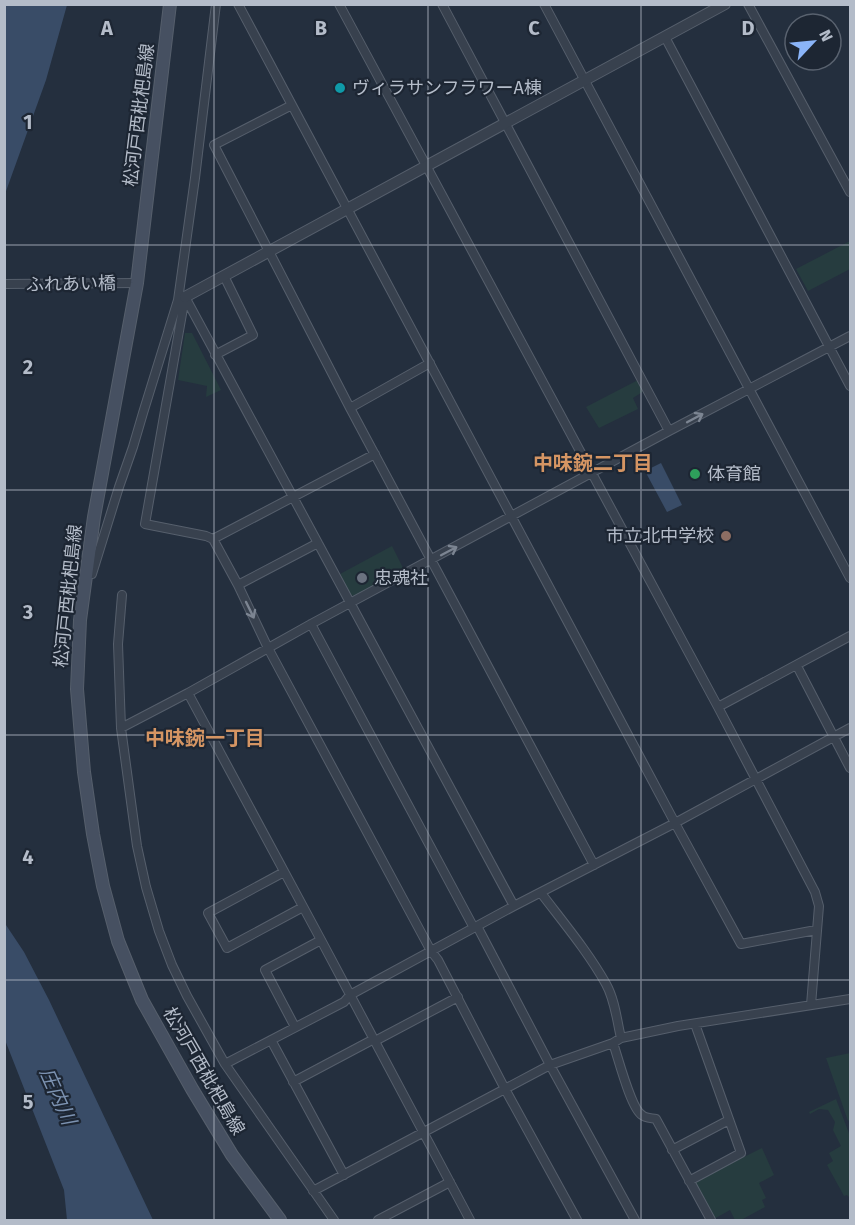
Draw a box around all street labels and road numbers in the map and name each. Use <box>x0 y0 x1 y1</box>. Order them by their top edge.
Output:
street label: 松河戸西枇杷島線 <box>119 42 159 188</box>
street label: ふれあい橋 <box>26 272 116 296</box>
street label: 松河戸西枇杷島線 <box>50 523 86 669</box>
street label: 松河戸西枇杷島線 <box>158 1003 250 1139</box>

